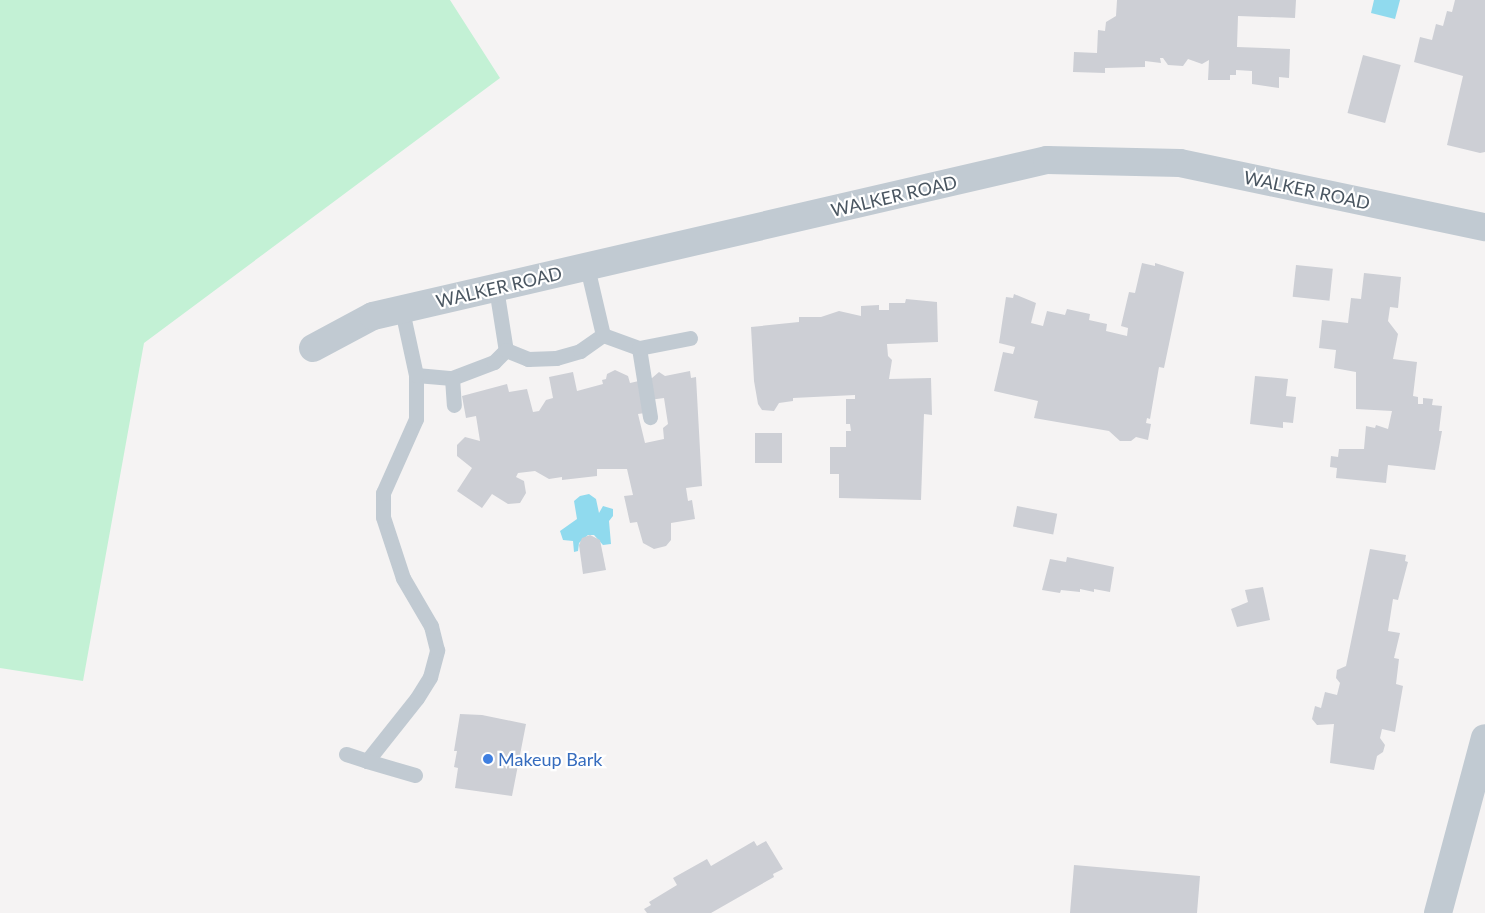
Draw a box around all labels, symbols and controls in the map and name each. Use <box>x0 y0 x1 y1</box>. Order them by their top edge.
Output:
street label: WALKER ROAD <box>1242 166 1372 214</box>
street label: WALKER ROAD <box>829 171 959 221</box>
street label: WALKER ROAD <box>434 262 564 312</box>
place label: Makeup Bark <box>498 748 602 770</box>
marker: Makeup Bark <box>482 753 494 765</box>

